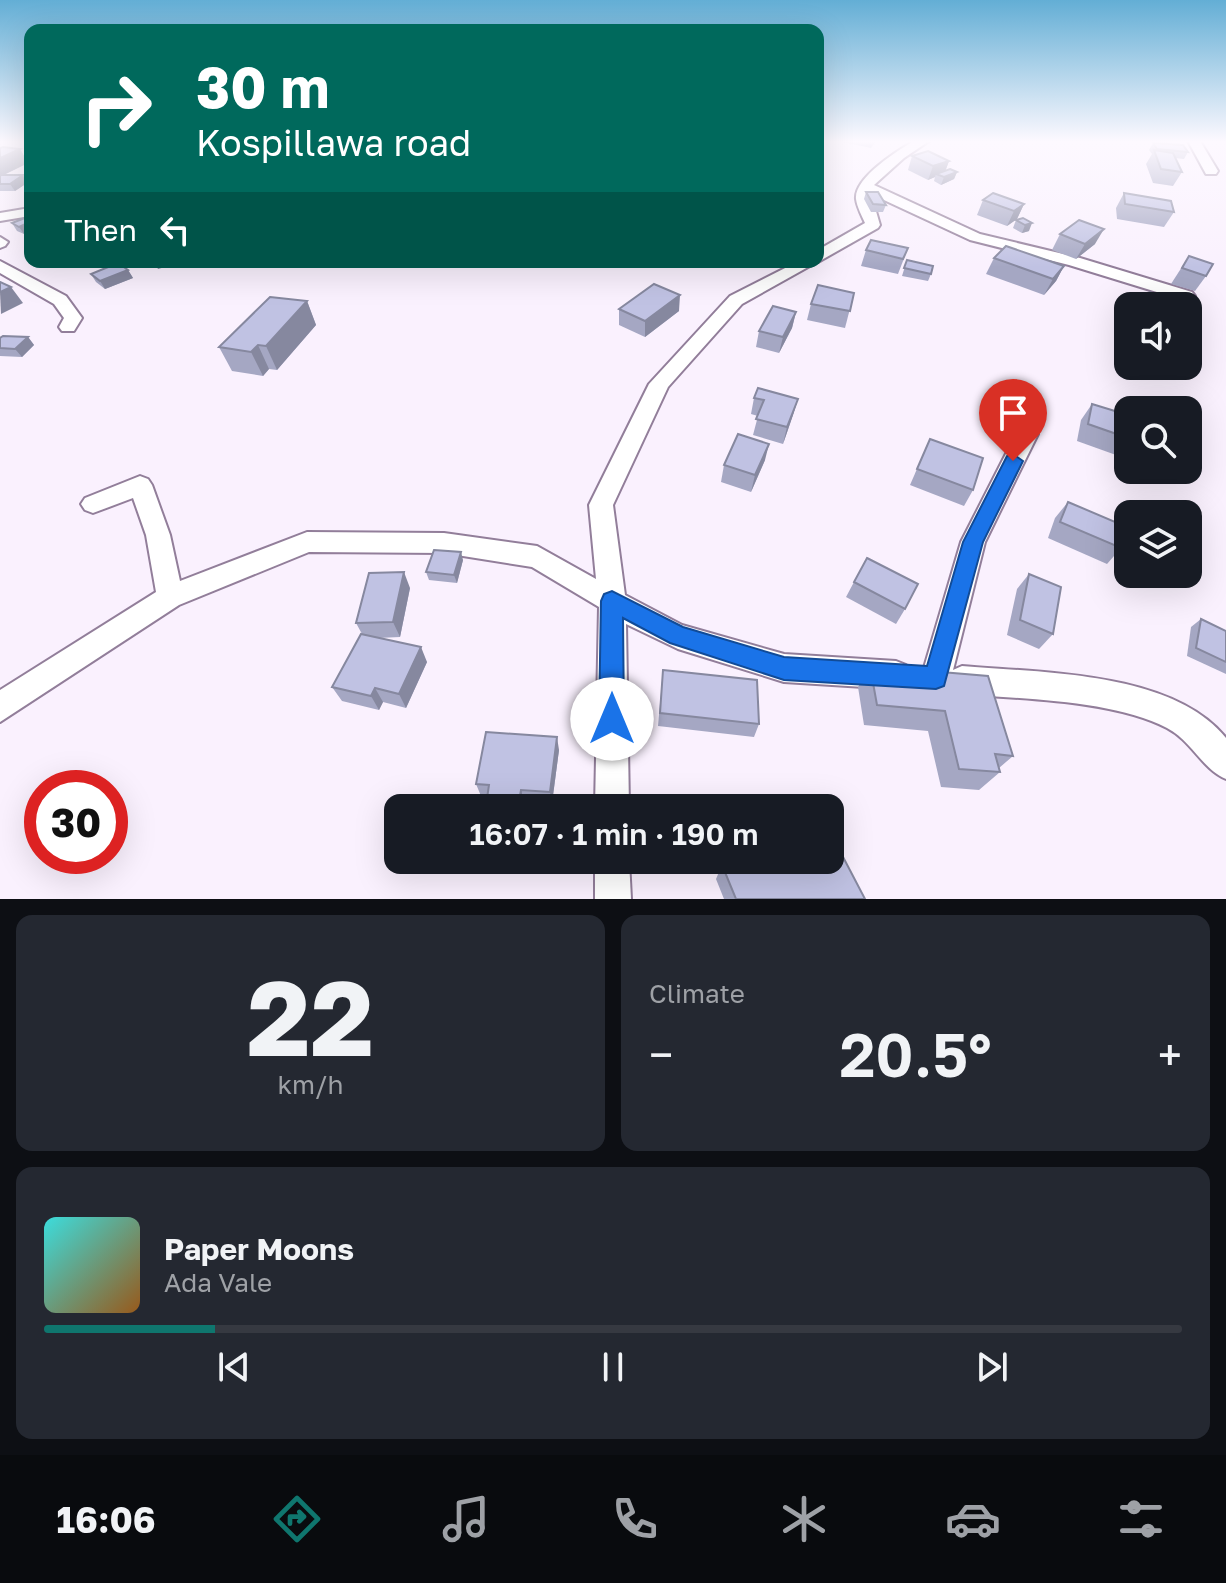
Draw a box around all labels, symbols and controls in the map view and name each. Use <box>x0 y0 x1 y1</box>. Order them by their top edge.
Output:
text: 30 m <box>196 53 330 120</box>
icon: right <box>64 56 168 160</box>
text: Kospillawa road <box>196 121 471 164</box>
icon: left <box>153 208 197 252</box>
text: Then <box>64 212 137 248</box>
map controls <box>1114 292 1202 588</box>
button: sound <box>1114 292 1202 380</box>
pin <box>979 379 1047 461</box>
icon: arrive <box>991 391 1035 435</box>
button: search <box>1114 396 1202 484</box>
button: layers <box>1114 500 1202 588</box>
position arrow <box>570 677 654 761</box>
speed limit sign: 30 <box>24 770 128 874</box>
text: 16:07 · 1 min · 190 m <box>469 816 759 852</box>
text: 22 <box>247 954 374 1079</box>
text: Climate <box>649 978 745 1009</box>
text: 20.5° <box>839 1018 992 1090</box>
text: − <box>649 1028 673 1081</box>
text: + <box>1158 1028 1182 1081</box>
text: km/h <box>277 1069 344 1100</box>
text: Paper Moons <box>164 1231 354 1267</box>
text: Ada Vale <box>164 1267 272 1298</box>
icon: previous <box>212 1345 256 1389</box>
icon: pause <box>591 1345 635 1389</box>
icon: next <box>970 1345 1014 1389</box>
icon: directions <box>269 1491 325 1547</box>
icon: music <box>438 1491 494 1547</box>
icon: phone <box>607 1491 663 1547</box>
icon: climate <box>776 1491 832 1547</box>
icon: car <box>945 1491 1001 1547</box>
icon: filters <box>1113 1491 1169 1547</box>
text: 16:06 <box>56 1498 156 1541</box>

